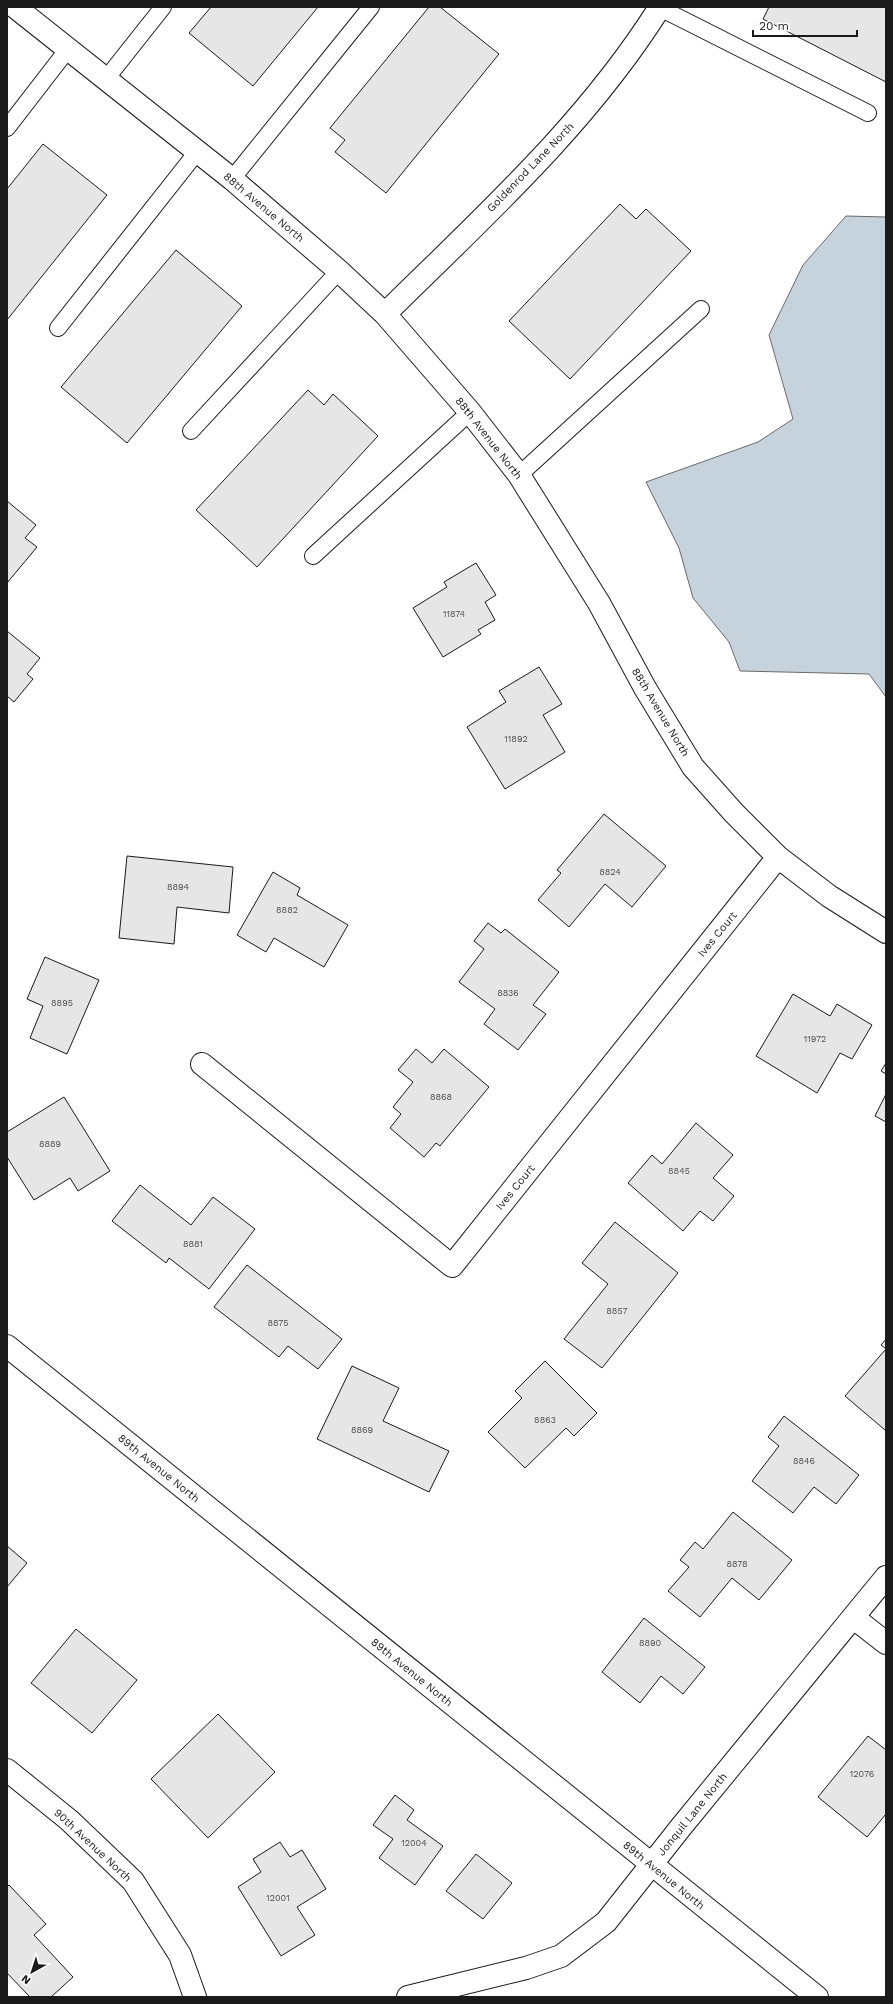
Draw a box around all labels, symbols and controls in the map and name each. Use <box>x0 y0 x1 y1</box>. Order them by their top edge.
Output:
scale bar <box>753 12 857 38</box>
text: 20 m <box>759 19 789 33</box>
street label: Goldenrod Lane North <box>484 120 577 215</box>
street label: 88th Avenue North <box>221 170 307 245</box>
street label: 88th Avenue North <box>452 394 525 482</box>
house number: 11874 <box>443 609 466 619</box>
street label: 88th Avenue North <box>629 666 692 759</box>
house number: 11892 <box>504 734 528 744</box>
house number: 8824 <box>599 867 621 877</box>
house number: 8894 <box>167 882 190 892</box>
house number: 8882 <box>276 905 298 915</box>
street label: Ives Court <box>695 909 740 960</box>
house number: 8836 <box>497 988 519 998</box>
house number: 8895 <box>51 998 73 1008</box>
house number: 11972 <box>804 1034 826 1044</box>
house number: 8868 <box>430 1092 452 1102</box>
house number: 8889 <box>39 1139 61 1149</box>
street label: Ives Court <box>493 1162 538 1213</box>
house number: 8845 <box>668 1166 690 1176</box>
house number: 8881 <box>183 1239 203 1249</box>
house number: 8857 <box>606 1306 628 1316</box>
house number: 8875 <box>267 1318 289 1328</box>
house number: 8863 <box>534 1415 556 1425</box>
house number: 8869 <box>351 1425 373 1435</box>
street label: 89th Avenue North <box>115 1432 202 1505</box>
house number: 8846 <box>793 1456 815 1466</box>
house number: 8878 <box>726 1559 748 1569</box>
street label: 89th Avenue North <box>368 1636 455 1709</box>
house number: 8890 <box>639 1638 662 1648</box>
house number: 12076 <box>850 1769 874 1779</box>
street label: Jonquil Lane North <box>655 1770 730 1858</box>
street label: 90th Avenue North <box>51 1806 134 1885</box>
house number: 12004 <box>401 1838 427 1848</box>
street label: 89th Avenue North <box>620 1839 707 1912</box>
house number: 12001 <box>266 1893 290 1903</box>
north arrow <box>12 1952 52 1992</box>
text: N <box>19 1972 33 1987</box>

